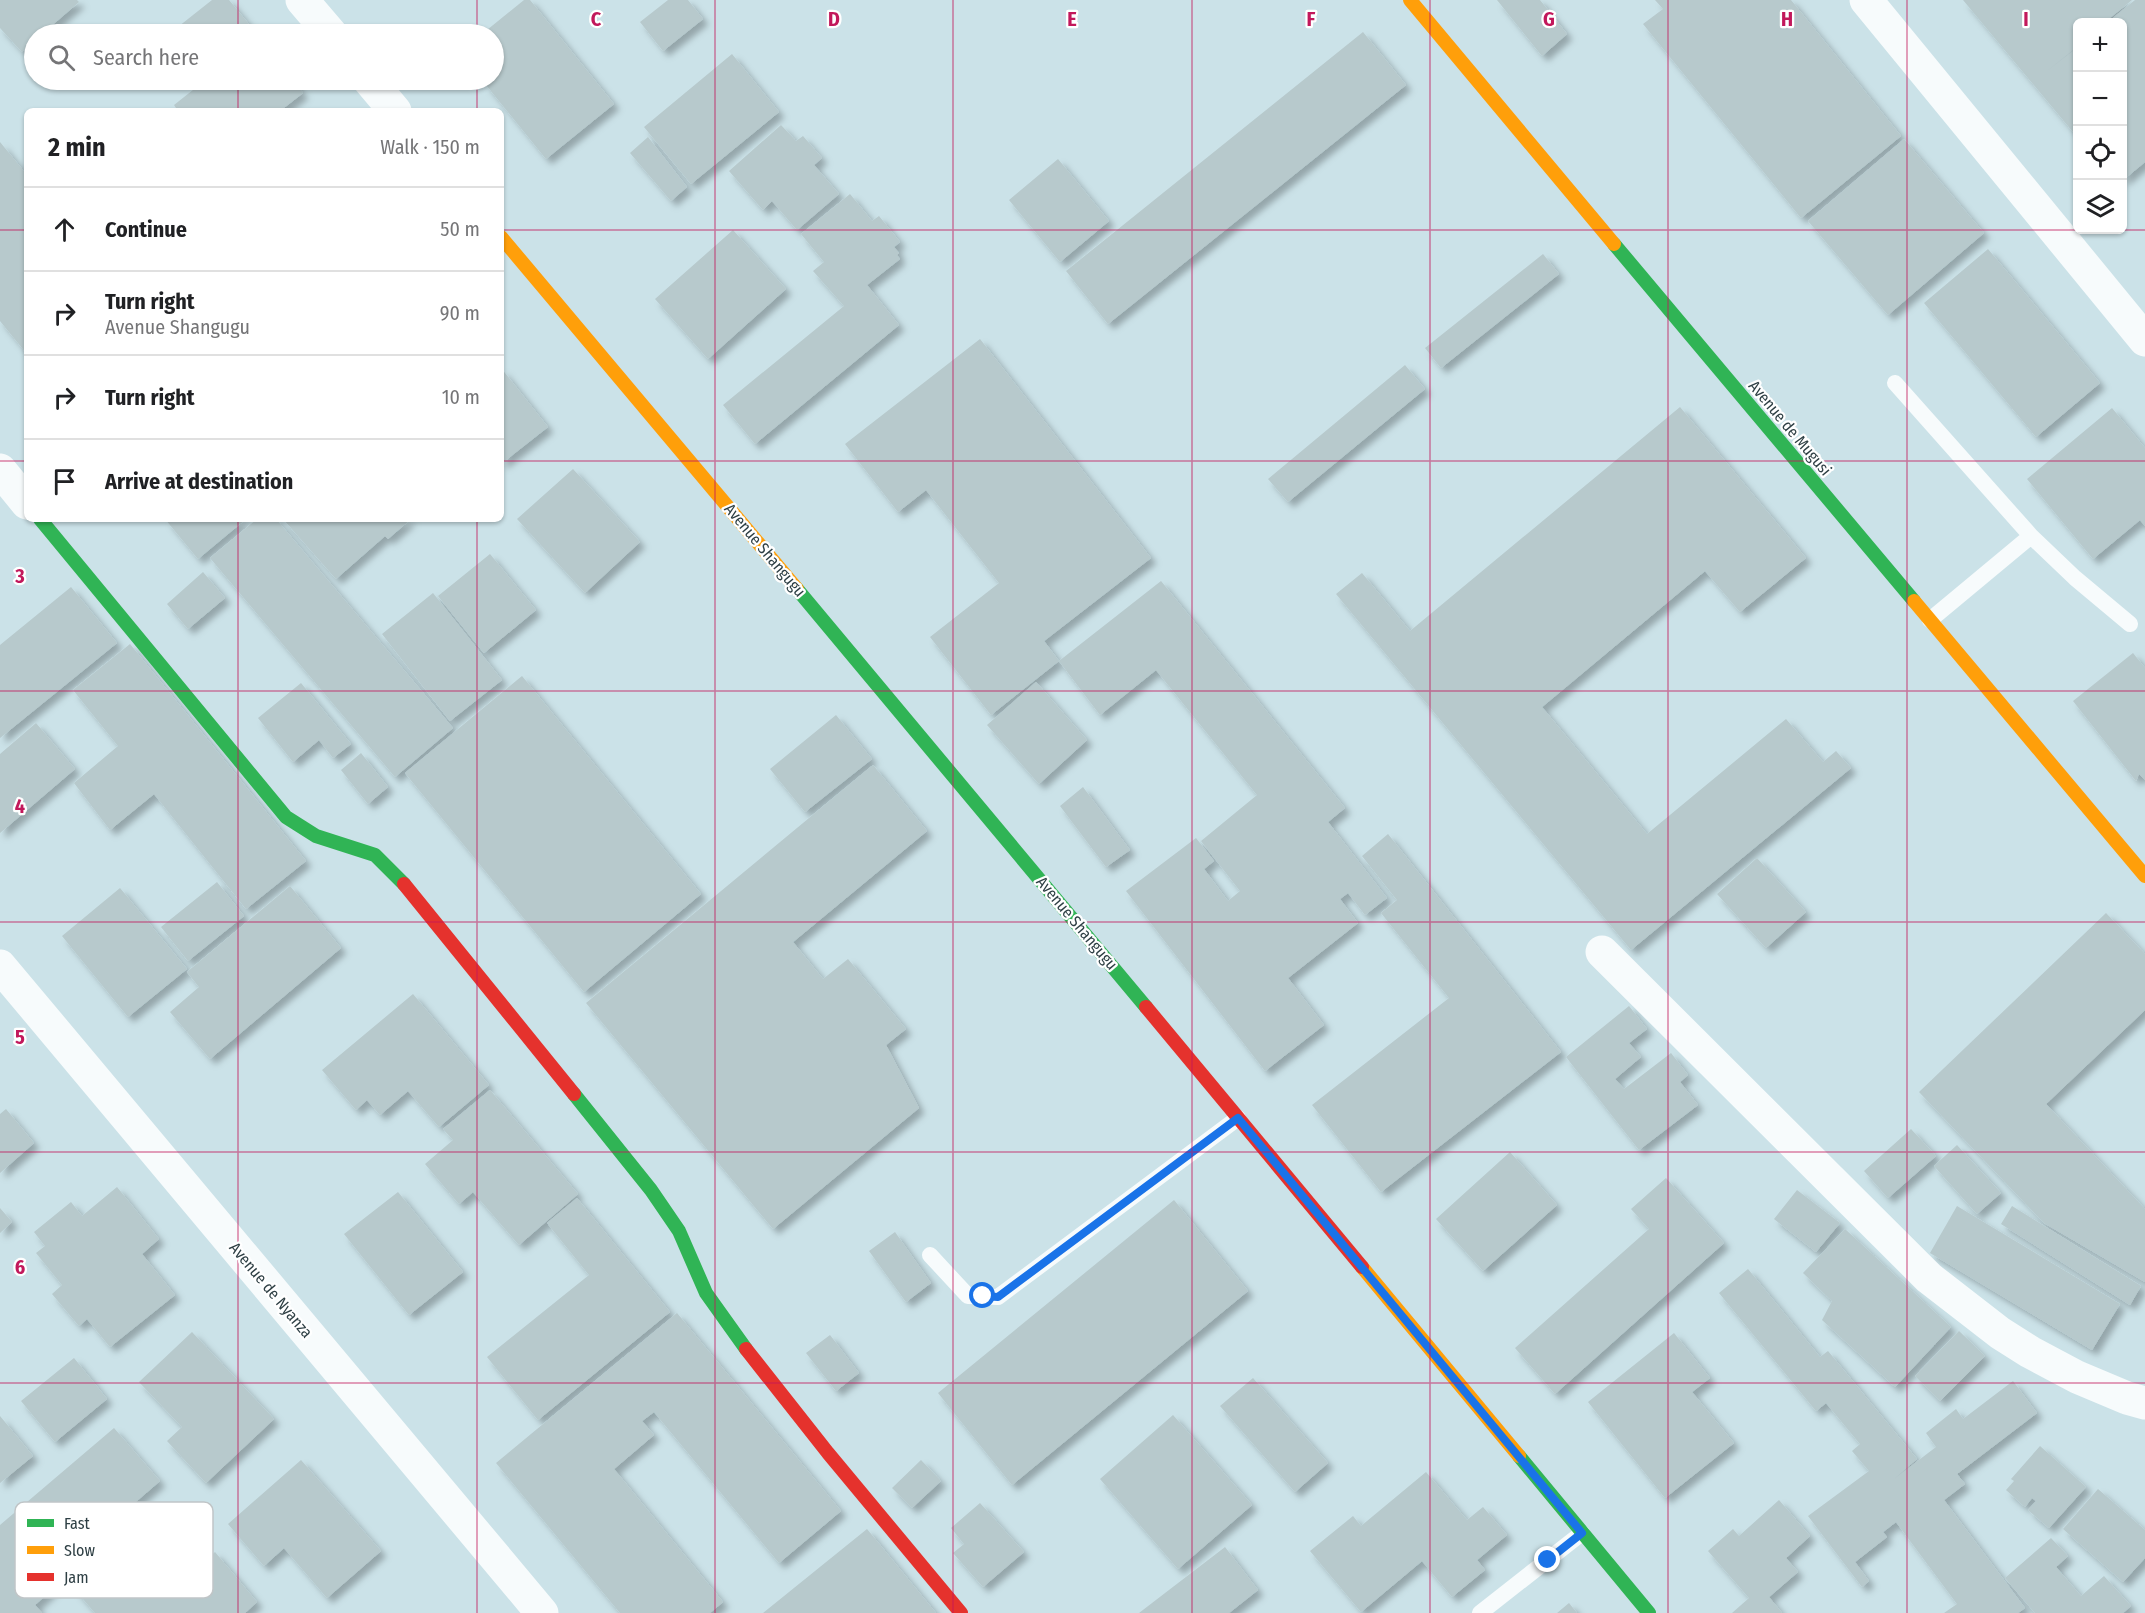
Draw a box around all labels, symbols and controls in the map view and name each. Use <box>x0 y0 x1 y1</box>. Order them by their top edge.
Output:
text: C <box>591 7 602 31</box>
text: D <box>828 7 840 31</box>
text: E <box>1067 7 1077 31</box>
text: F <box>1307 7 1316 31</box>
text: G <box>1543 7 1555 31</box>
text: H <box>1781 7 1793 31</box>
text: I <box>2023 7 2029 31</box>
map controls <box>2073 18 2127 234</box>
button: + <box>2073 18 2127 72</box>
search box <box>24 24 504 90</box>
icon: search <box>45 41 78 74</box>
text: Search here <box>93 44 199 71</box>
button: − <box>2073 72 2127 126</box>
button: locate <box>2073 126 2127 180</box>
text: 2 min <box>48 132 106 163</box>
text: Walk · 150 m <box>380 135 480 159</box>
button: layers <box>2073 180 2127 234</box>
icon: ahead <box>48 213 81 246</box>
text: Continue <box>105 216 187 243</box>
text: 50 m <box>440 217 480 241</box>
text: Turn right <box>105 288 194 315</box>
icon: right <box>48 297 81 330</box>
text: 90 m <box>440 301 480 325</box>
text: Avenue Shangugu <box>105 315 250 339</box>
street label: Avenue de Mugusi <box>1745 377 1835 479</box>
icon: right <box>48 381 81 414</box>
text: Turn right <box>105 384 194 411</box>
text: 10 m <box>442 385 480 409</box>
icon: arrive <box>48 465 81 498</box>
text: Arrive at destination <box>105 468 293 495</box>
street label: Avenue Shangugu <box>720 499 810 601</box>
text: 3 <box>14 564 25 588</box>
text: 4 <box>15 794 25 818</box>
street label: Avenue Shangugu <box>1032 872 1122 974</box>
text: 5 <box>15 1025 25 1049</box>
street label: Avenue de Nyanza <box>225 1238 317 1342</box>
text: 6 <box>15 1255 25 1279</box>
route start <box>969 1282 995 1308</box>
legend <box>15 1502 213 1598</box>
text: Fast <box>64 1514 91 1533</box>
text: Slow <box>64 1541 95 1560</box>
route end <box>1534 1546 1560 1572</box>
text: Jam <box>64 1568 89 1587</box>

